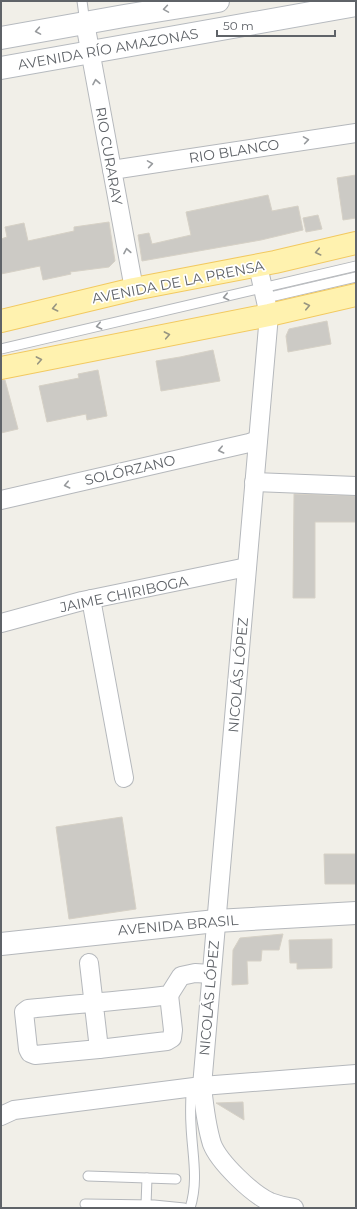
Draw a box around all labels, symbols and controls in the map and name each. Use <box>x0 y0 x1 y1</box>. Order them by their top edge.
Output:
one-way arrow <box>163 4 169 13</box>
scale bar <box>217 12 335 38</box>
text: 50 m <box>223 18 254 33</box>
street label: AVENIDA RÍO AMAZONAS <box>16 24 200 74</box>
one-way arrow <box>35 26 41 35</box>
one-way arrow <box>92 78 101 85</box>
street label: RIO CURARAY <box>92 106 127 207</box>
street label: RIO BLANCO <box>188 135 281 167</box>
one-way arrow <box>303 136 309 145</box>
one-way arrow <box>147 160 153 169</box>
one-way arrow <box>123 248 131 254</box>
one-way arrow <box>315 248 321 256</box>
street label: AVENIDA DE LA PRENSA <box>90 256 267 308</box>
one-way arrow <box>222 292 229 300</box>
one-way arrow <box>52 303 59 311</box>
one-way arrow <box>304 303 310 311</box>
one-way arrow <box>96 321 103 330</box>
one-way arrow <box>164 332 170 340</box>
one-way arrow <box>36 357 42 365</box>
one-way arrow <box>218 445 224 453</box>
street label: SOLÓRZANO <box>83 451 177 489</box>
one-way arrow <box>63 480 70 488</box>
street label: JAIME CHIRIBOGA <box>57 571 191 617</box>
street label: NICOLÁS LÓPEZ <box>224 617 252 733</box>
street label: AVENIDA BRASIL <box>117 911 240 939</box>
street label: NICOLÁS LÓPEZ <box>195 940 223 1056</box>

